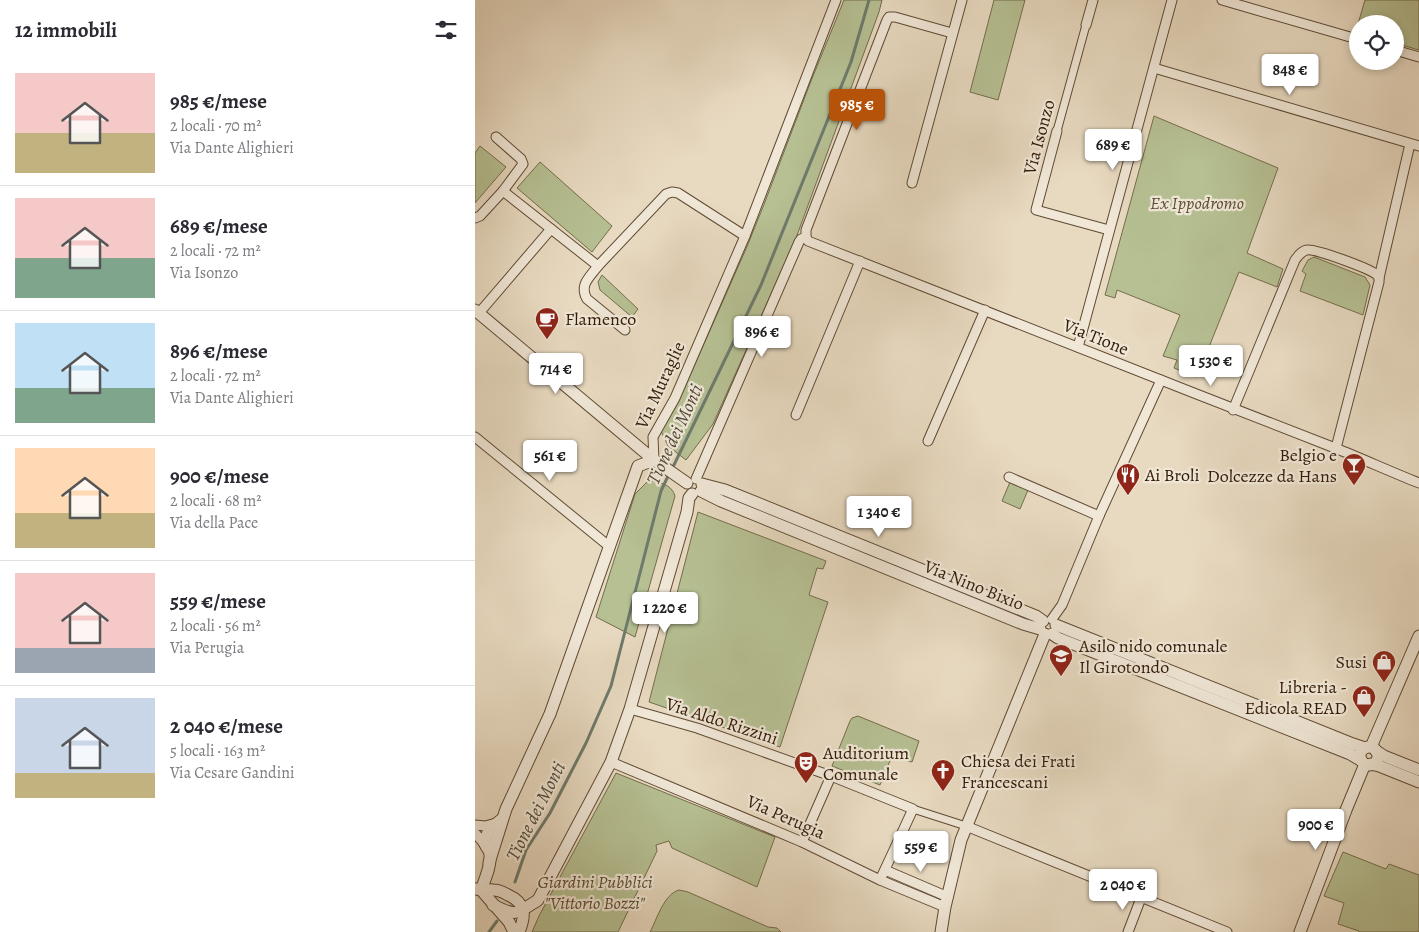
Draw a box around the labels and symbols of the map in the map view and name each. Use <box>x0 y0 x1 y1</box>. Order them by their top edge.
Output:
pin: 848 € <box>1255 54 1325 96</box>
pin: 985 € <box>822 88 892 131</box>
street label: Via Isonzo <box>1017 97 1061 178</box>
pin: 689 € <box>1078 128 1148 171</box>
park label: Ex Ippodromo <box>1150 191 1244 215</box>
cafe icon: Flamenco <box>534 306 560 340</box>
place label: Flamenco <box>565 307 636 331</box>
street label: Via Tione <box>1059 313 1132 361</box>
pin: 896 € <box>727 316 797 358</box>
street label: Via Muraglie <box>629 338 691 433</box>
pin: 1 530 € <box>1165 344 1257 387</box>
pin: 714 € <box>521 352 591 395</box>
water label: Tione dei Monti <box>640 380 710 489</box>
pin: 561 € <box>515 440 585 482</box>
place label: Belgio e Dolcezze da Hans <box>1207 443 1337 488</box>
bar icon: Belgio e Dolcezze da Hans <box>1341 452 1367 486</box>
restaurant icon: Ai Broli <box>1115 462 1141 496</box>
place label: Ai Broli <box>1144 463 1200 487</box>
pin: 1 340 € <box>833 496 925 538</box>
street label: Via Nino Bixio <box>920 554 1028 616</box>
pin: 1 220 € <box>619 592 711 634</box>
place label: Asilo nido comunale Il Girotondo <box>1078 634 1228 679</box>
school or university icon: Asilo nido comunale Il Girotondo <box>1048 643 1074 677</box>
shop icon: Susi <box>1371 649 1397 683</box>
place label: Susi <box>1335 650 1367 674</box>
place label: Libreria - Edicola READ <box>1245 675 1347 720</box>
shop icon: Libreria - Edicola READ <box>1351 684 1377 718</box>
street label: Via Aldo Rizzini <box>662 691 781 750</box>
place label: Auditorium Comunale <box>822 741 909 786</box>
place label: Chiesa dei Frati Francescani <box>961 749 1076 794</box>
theatre icon: Auditorium Comunale <box>793 750 819 784</box>
water label: Tione dei Monti <box>500 757 572 865</box>
church icon: Chiesa dei Frati Francescani <box>930 758 956 792</box>
street label: Via Perugia <box>742 789 830 845</box>
pin: 900 € <box>1281 808 1351 851</box>
pin: 559 € <box>886 830 956 873</box>
pin: 2 040 € <box>1077 868 1169 911</box>
park label: Giardini Pubblici "Vittorio Bozzi" <box>538 870 653 915</box>

